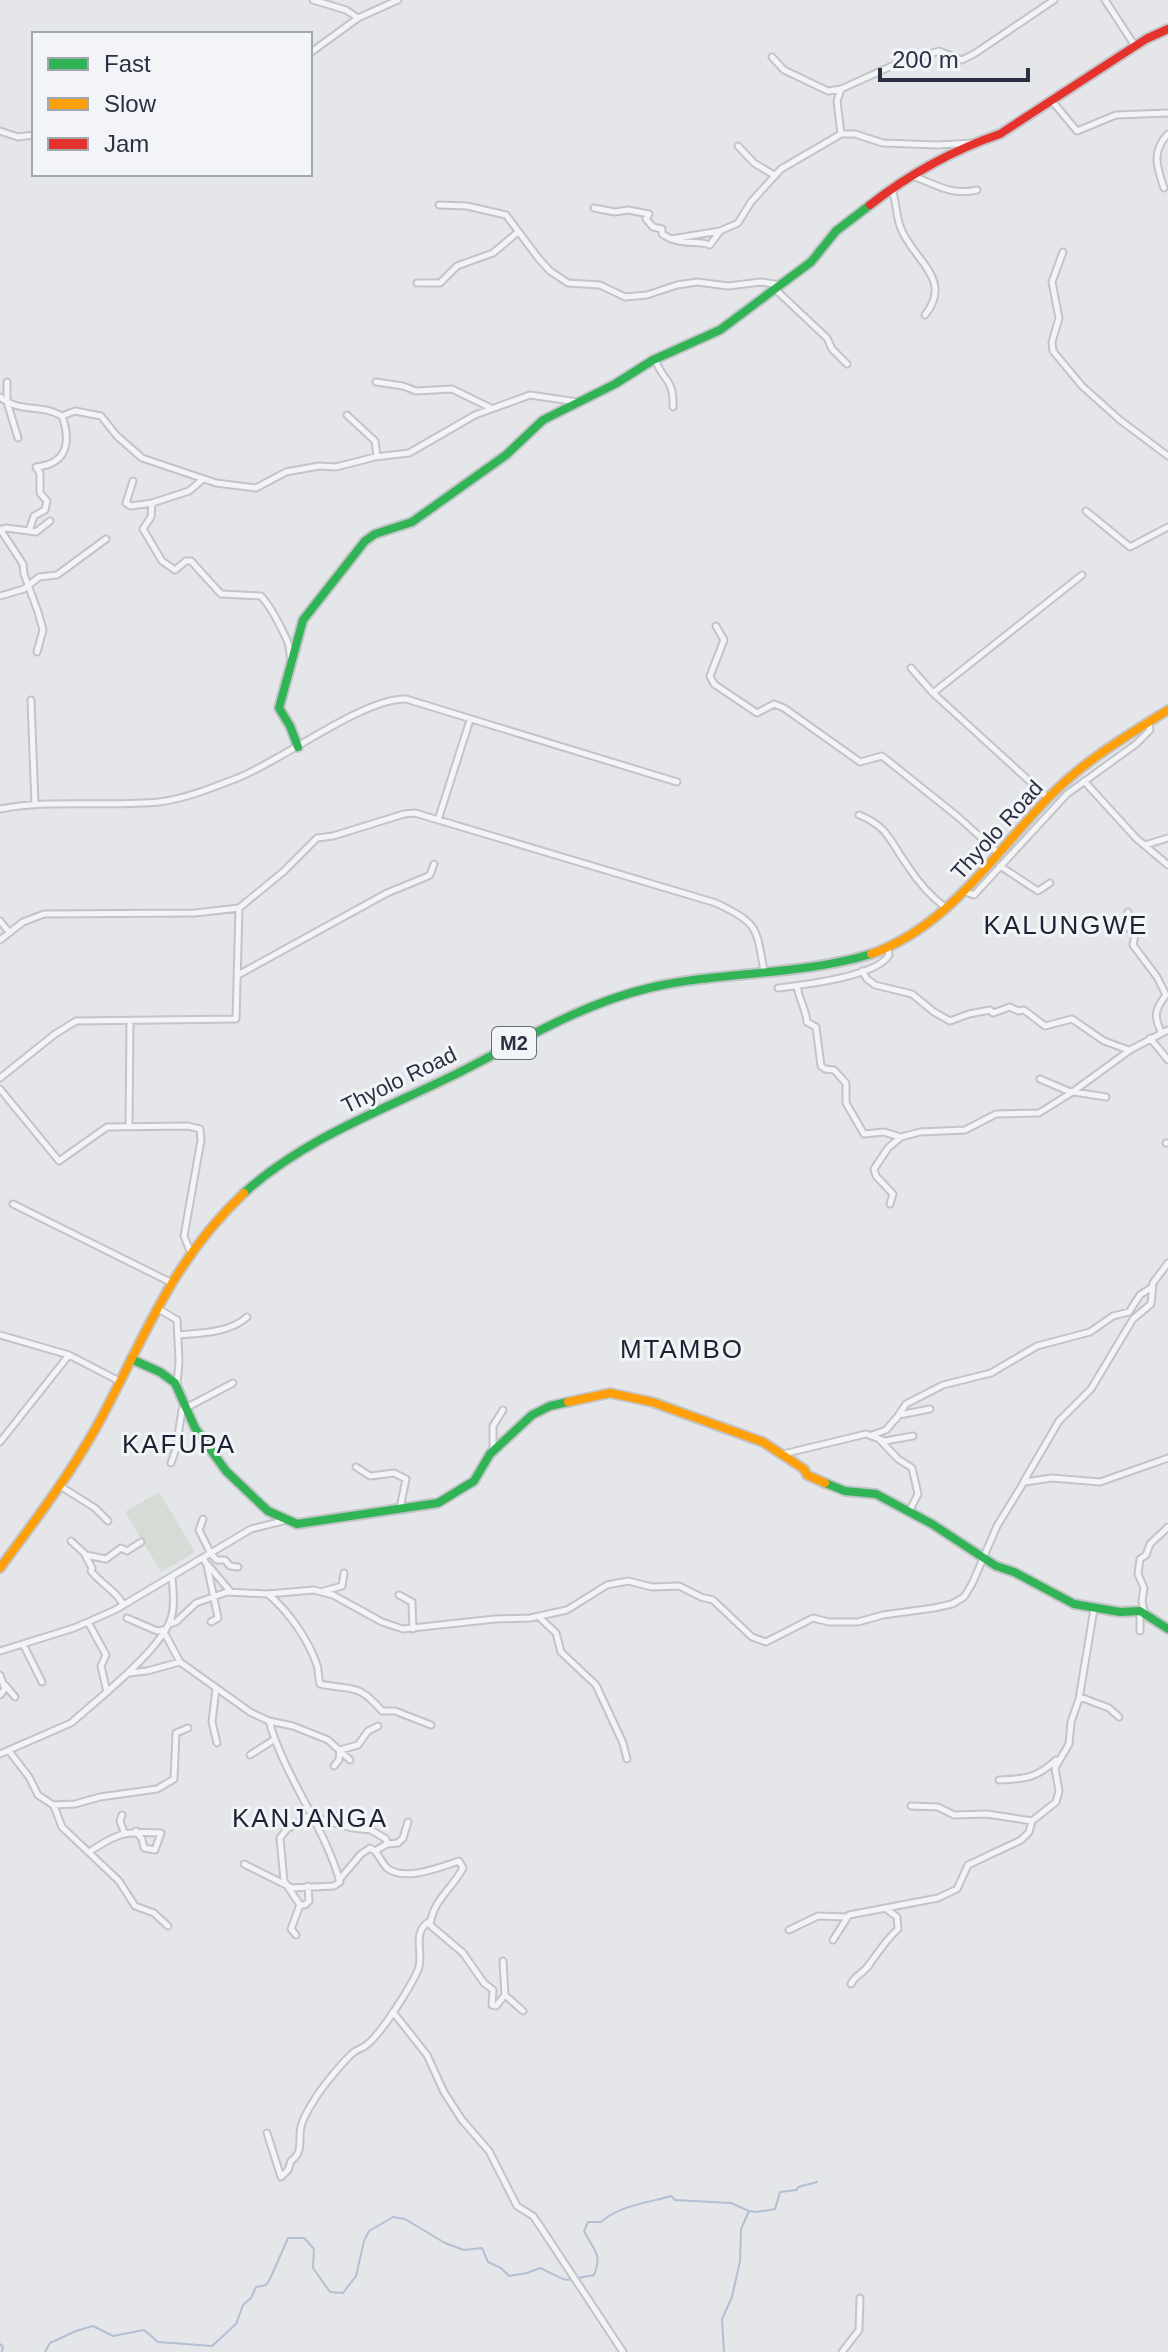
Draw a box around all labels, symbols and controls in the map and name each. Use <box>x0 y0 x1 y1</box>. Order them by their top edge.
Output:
legend <box>32 32 312 176</box>
scale bar <box>880 32 1028 82</box>
text: 200 m <box>892 46 959 73</box>
text: Fast <box>104 50 151 77</box>
text: Slow <box>104 90 157 117</box>
text: Jam <box>104 130 149 157</box>
street label: Thyolo Road <box>946 775 1048 885</box>
district label: KALUNGWE <box>984 910 1148 940</box>
road number: M2 <box>492 1027 536 1059</box>
street label: Thyolo Road <box>337 1041 461 1119</box>
district label: MTAMBO <box>620 1334 744 1364</box>
district label: KAFUPA <box>122 1429 236 1459</box>
district label: KANJANGA <box>232 1803 388 1833</box>

